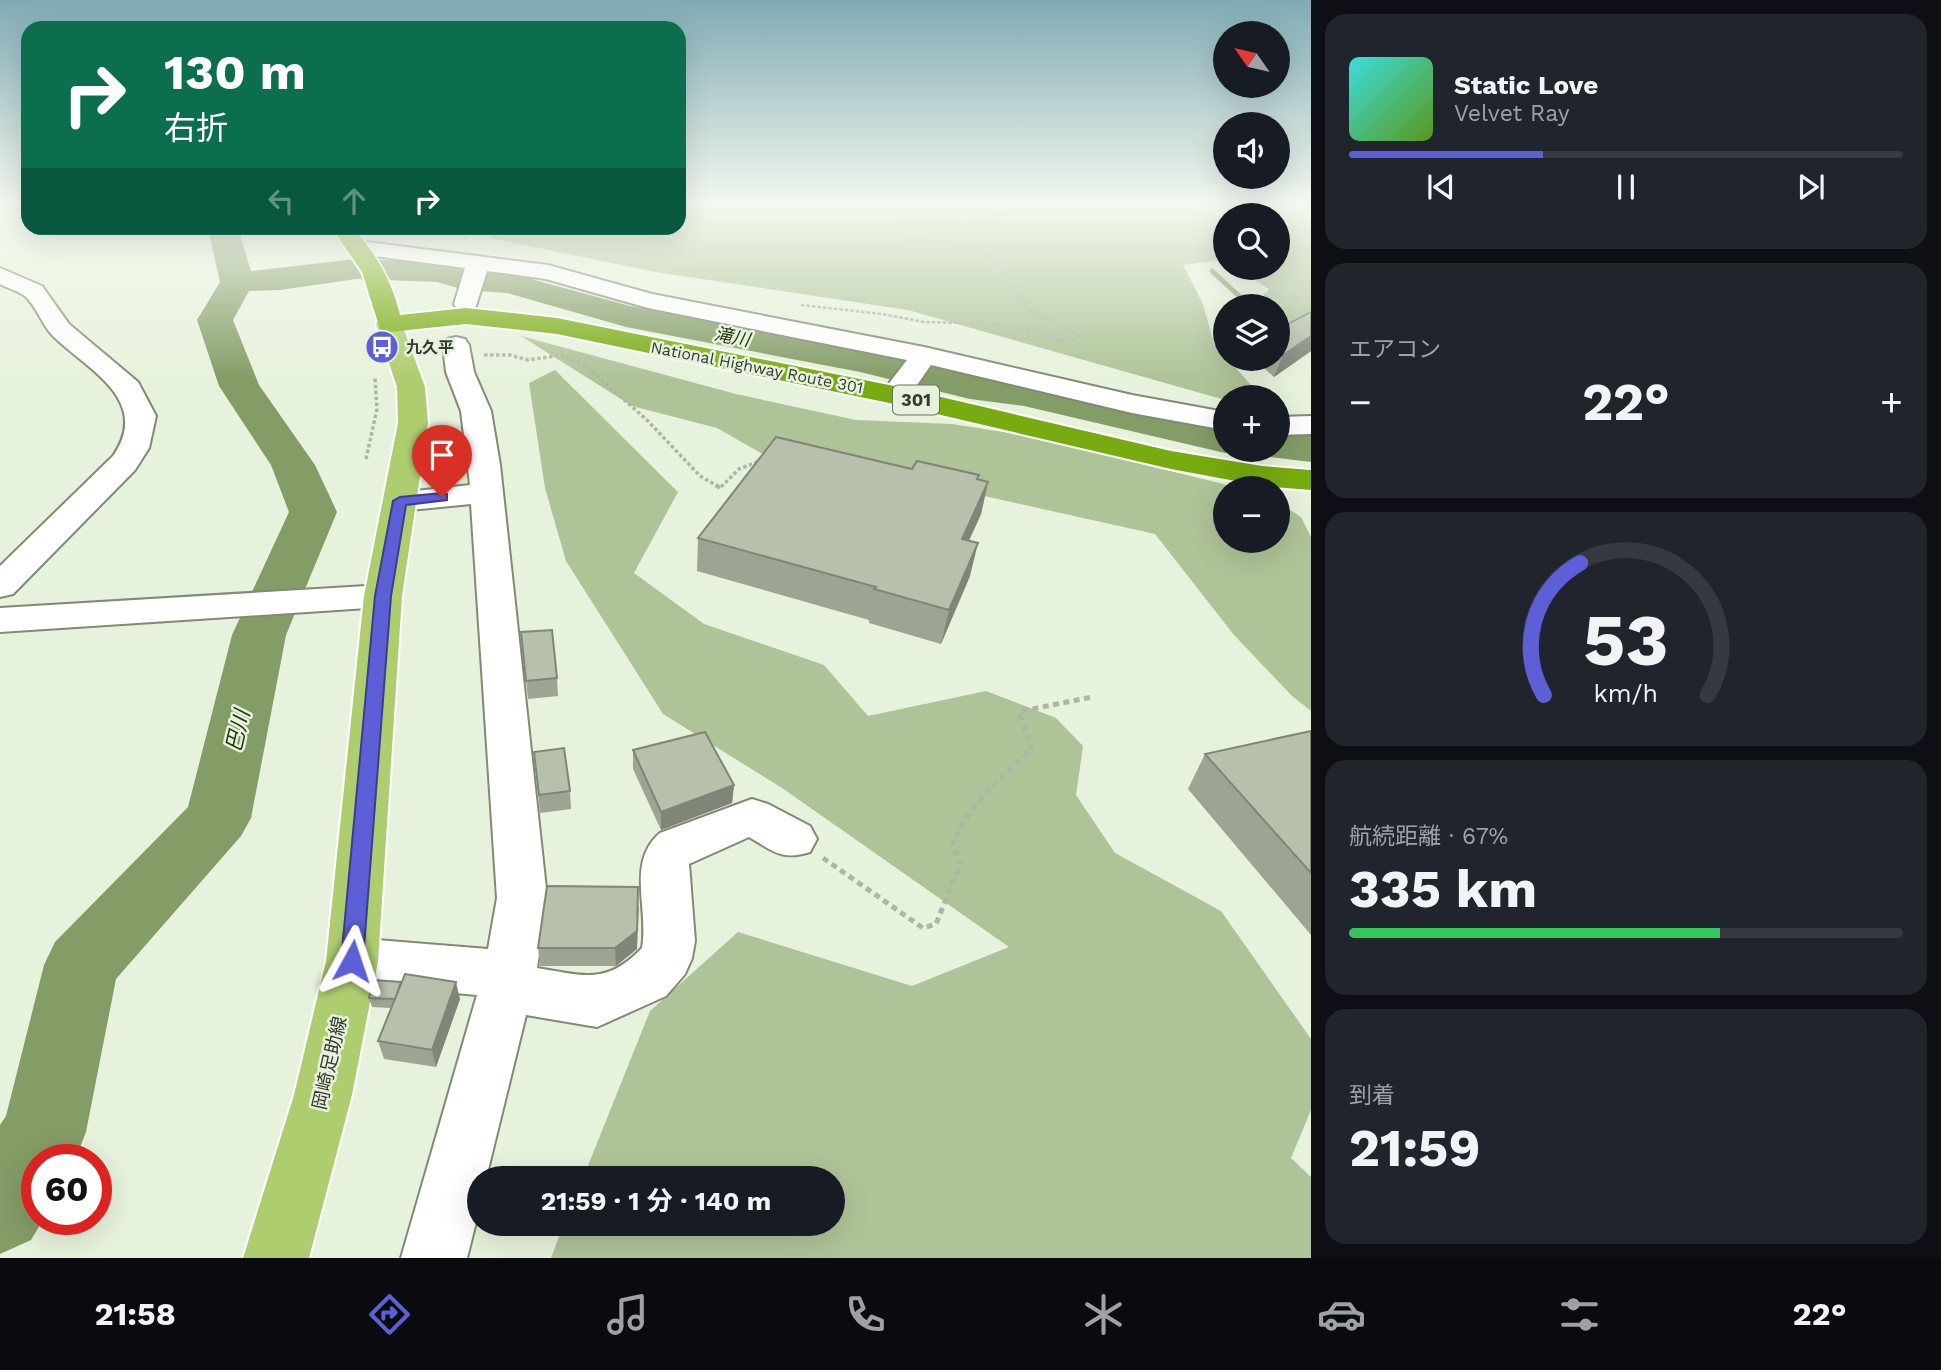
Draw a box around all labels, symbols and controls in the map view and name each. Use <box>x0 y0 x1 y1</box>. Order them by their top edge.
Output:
north arrow <box>1213 21 1290 98</box>
map controls <box>1213 21 1290 553</box>
text: 130 m <box>164 43 306 101</box>
icon: right <box>49 49 140 140</box>
text: Static Love <box>1454 70 1598 100</box>
text: Velvet Ray <box>1454 100 1570 127</box>
text: 右折 <box>164 109 228 147</box>
button: sound <box>1213 112 1290 189</box>
icon: previous <box>1422 168 1460 206</box>
icon: pause <box>1607 168 1645 206</box>
icon: next <box>1792 168 1830 206</box>
icon: left <box>262 182 300 220</box>
icon: ahead <box>335 182 373 220</box>
icon: right <box>408 182 446 220</box>
button: search <box>1213 203 1290 280</box>
button: layers <box>1213 294 1290 371</box>
water label: 滝川 <box>712 323 754 351</box>
bus stop icon: 九久平 <box>363 328 401 366</box>
text: エアコン <box>1349 336 1441 363</box>
place label: 九久平 <box>406 338 454 357</box>
street label: National Highway Route 301 <box>649 338 865 397</box>
text: 22° <box>1582 372 1670 433</box>
text: − <box>1349 380 1372 424</box>
text: + <box>1880 380 1903 424</box>
button: + <box>1213 385 1290 462</box>
road number: 301 <box>893 386 939 414</box>
pin <box>412 425 472 497</box>
icon: arrive <box>423 436 461 474</box>
button: − <box>1213 476 1290 553</box>
text: 53 <box>1583 597 1669 683</box>
text: km/h <box>1594 679 1658 708</box>
water label: 巴川 <box>221 706 255 754</box>
text: 航続距離 · 67% <box>1349 823 1508 850</box>
text: 335 km <box>1349 859 1537 920</box>
position arrow <box>315 924 389 998</box>
street label: 岡崎足助線 <box>308 1014 351 1112</box>
text: 到着 <box>1349 1082 1395 1109</box>
text: 21:59 <box>1349 1118 1480 1179</box>
speed limit sign: 60 <box>21 1144 112 1235</box>
text: 21:59 · 1 分 · 140 m <box>541 1186 771 1216</box>
icon: directions <box>365 1290 414 1339</box>
icon: music <box>603 1290 652 1339</box>
icon: phone <box>841 1290 890 1339</box>
icon: climate <box>1079 1290 1128 1339</box>
icon: car <box>1317 1290 1366 1339</box>
icon: filters <box>1555 1290 1604 1339</box>
text: 21:58 <box>94 1295 176 1333</box>
text: 22° <box>1793 1295 1847 1333</box>

